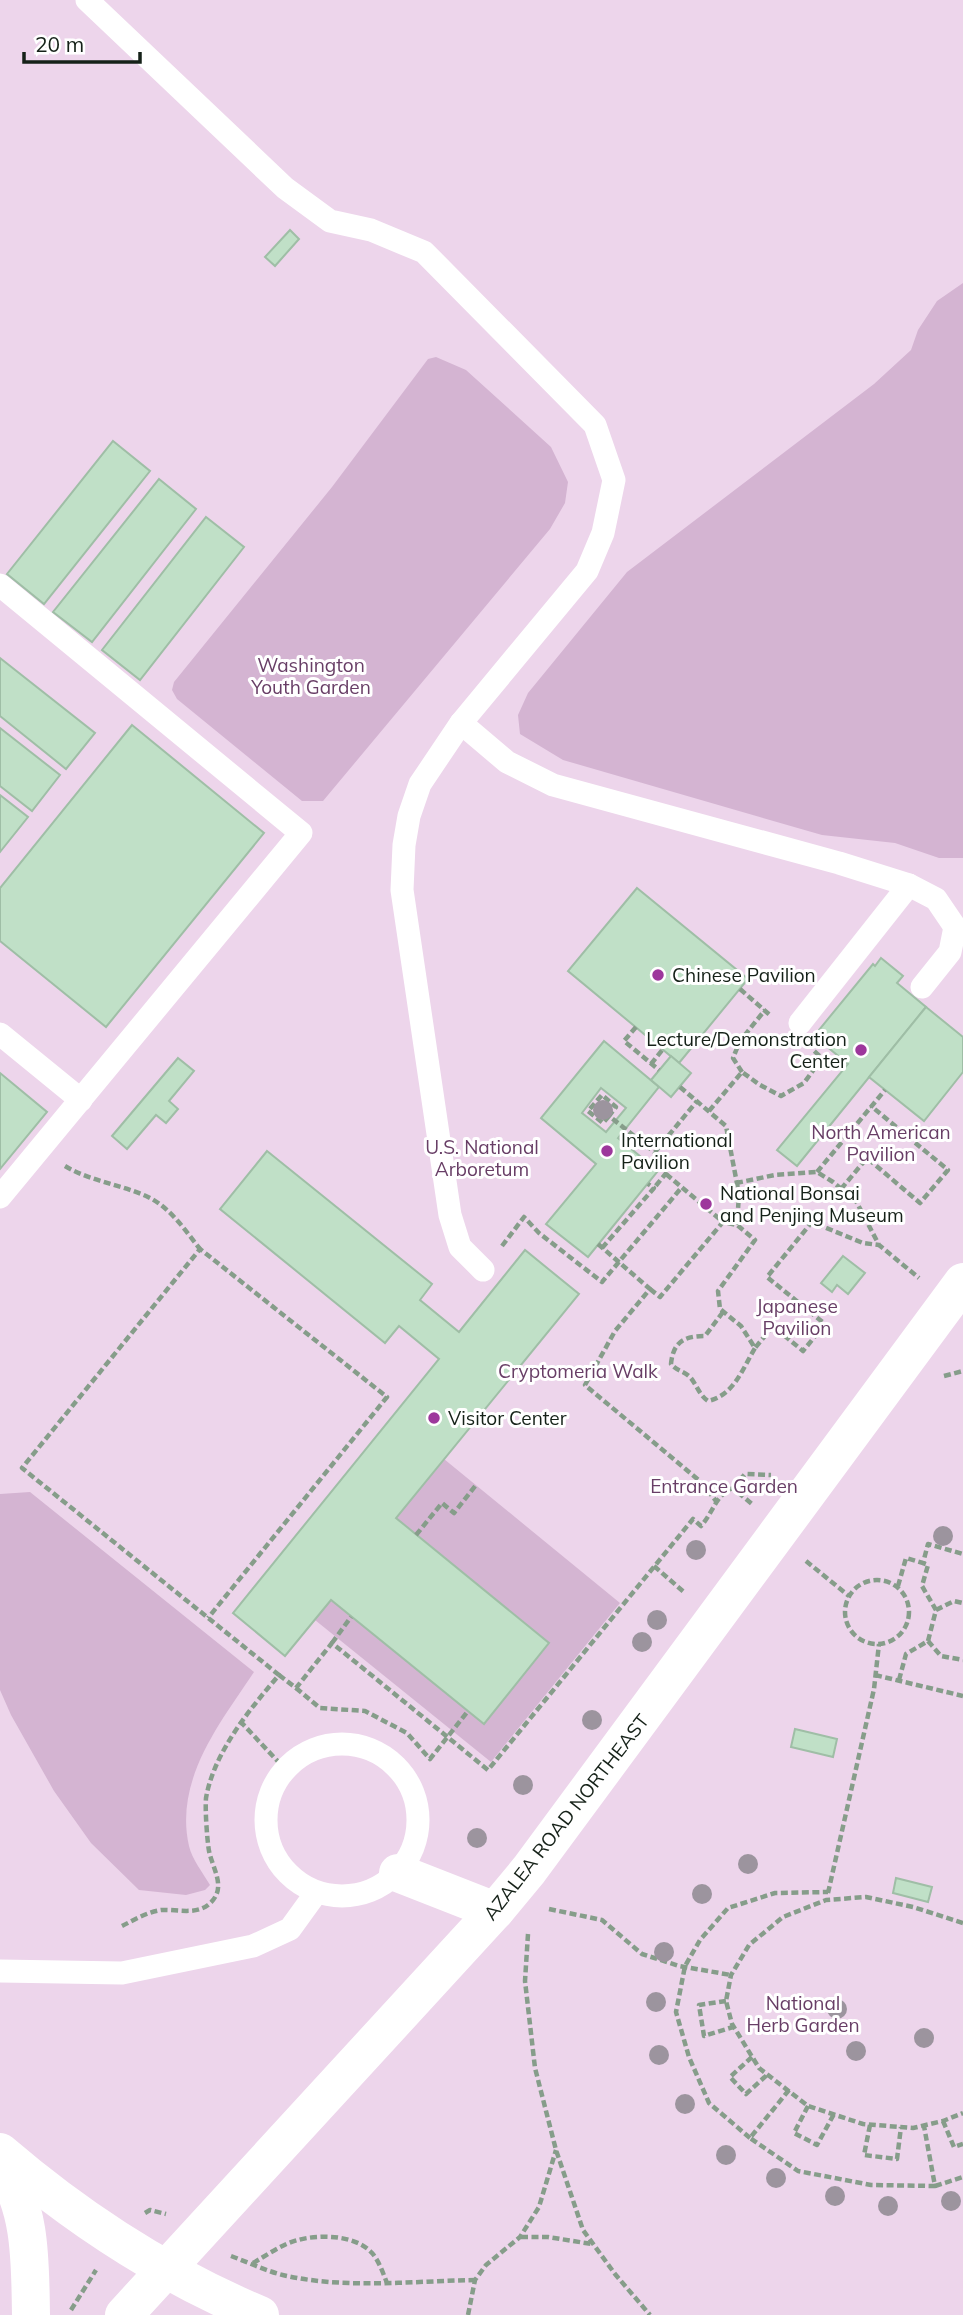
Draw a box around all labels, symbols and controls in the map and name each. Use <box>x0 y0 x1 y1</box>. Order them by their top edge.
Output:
scale bar <box>24 21 140 65</box>
text: 20 m <box>35 31 84 57</box>
park label: Washington Youth Garden <box>250 653 371 699</box>
place label: Chinese Pavilion <box>672 963 816 987</box>
marker: Chinese Pavilion <box>650 967 666 983</box>
place label: Lecture/Demonstration Center <box>646 1027 847 1073</box>
marker: Lecture/Demonstration Center <box>853 1042 869 1058</box>
park label: North American Pavilion <box>811 1120 951 1166</box>
place label: International Pavilion <box>621 1128 732 1174</box>
park label: U.S. National Arboretum <box>425 1135 539 1181</box>
marker: International Pavilion <box>599 1143 615 1159</box>
place label: National Bonsai and Penjing Museum <box>720 1181 904 1227</box>
marker: National Bonsai and Penjing Museum <box>698 1196 714 1212</box>
park label: Japanese Pavilion <box>756 1294 838 1340</box>
park label: Cryptomeria Walk <box>498 1359 658 1383</box>
place label: Visitor Center <box>448 1406 567 1430</box>
marker: Visitor Center <box>426 1410 442 1426</box>
park label: Entrance Garden <box>650 1474 798 1498</box>
street label: AZALEA ROAD NORTHEAST <box>478 1709 654 1925</box>
park label: National Herb Garden <box>746 1991 860 2037</box>

